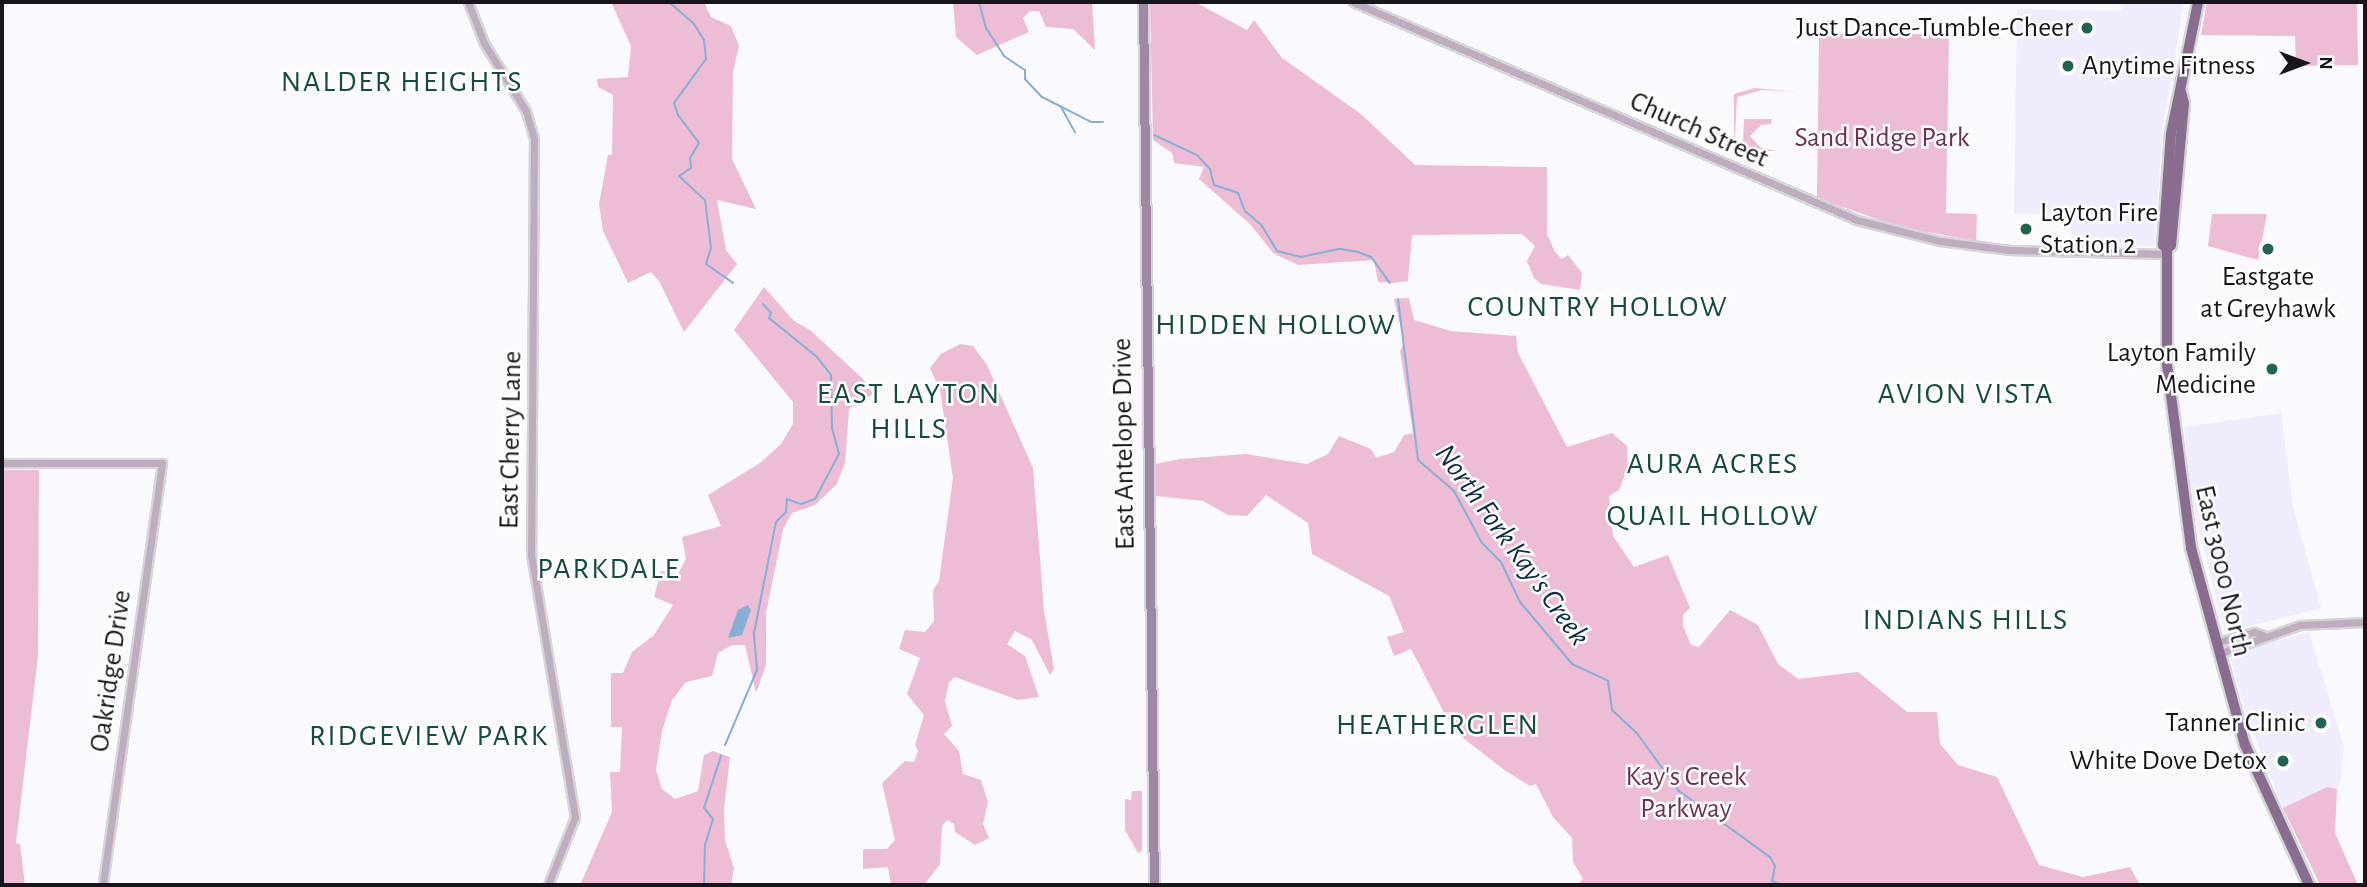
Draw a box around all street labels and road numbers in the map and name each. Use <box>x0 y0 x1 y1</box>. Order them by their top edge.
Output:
street label: Church Street <box>1625 85 1773 175</box>
street label: East Antelope Drive <box>1105 338 1143 550</box>
street label: East Cherry Lane <box>493 350 529 530</box>
street label: East 3000 North <box>2187 482 2259 660</box>
street label: Oakridge Drive <box>83 588 139 754</box>

